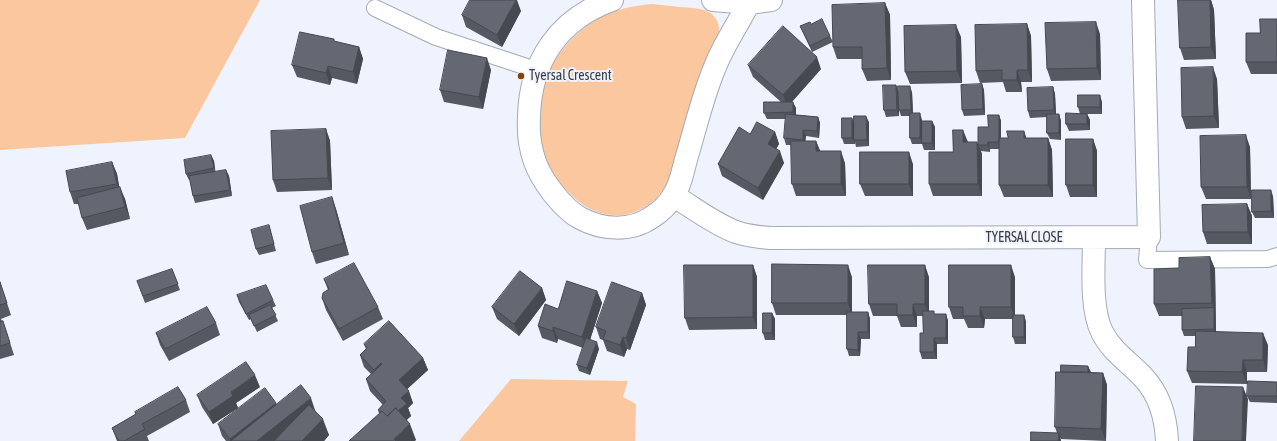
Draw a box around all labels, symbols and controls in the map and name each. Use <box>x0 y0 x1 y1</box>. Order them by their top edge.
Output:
place label: Tyersal Crescent <box>529 68 612 84</box>
marker: Tyersal Crescent <box>516 71 526 81</box>
street label: TYERSAL CLOSE <box>986 230 1062 246</box>

